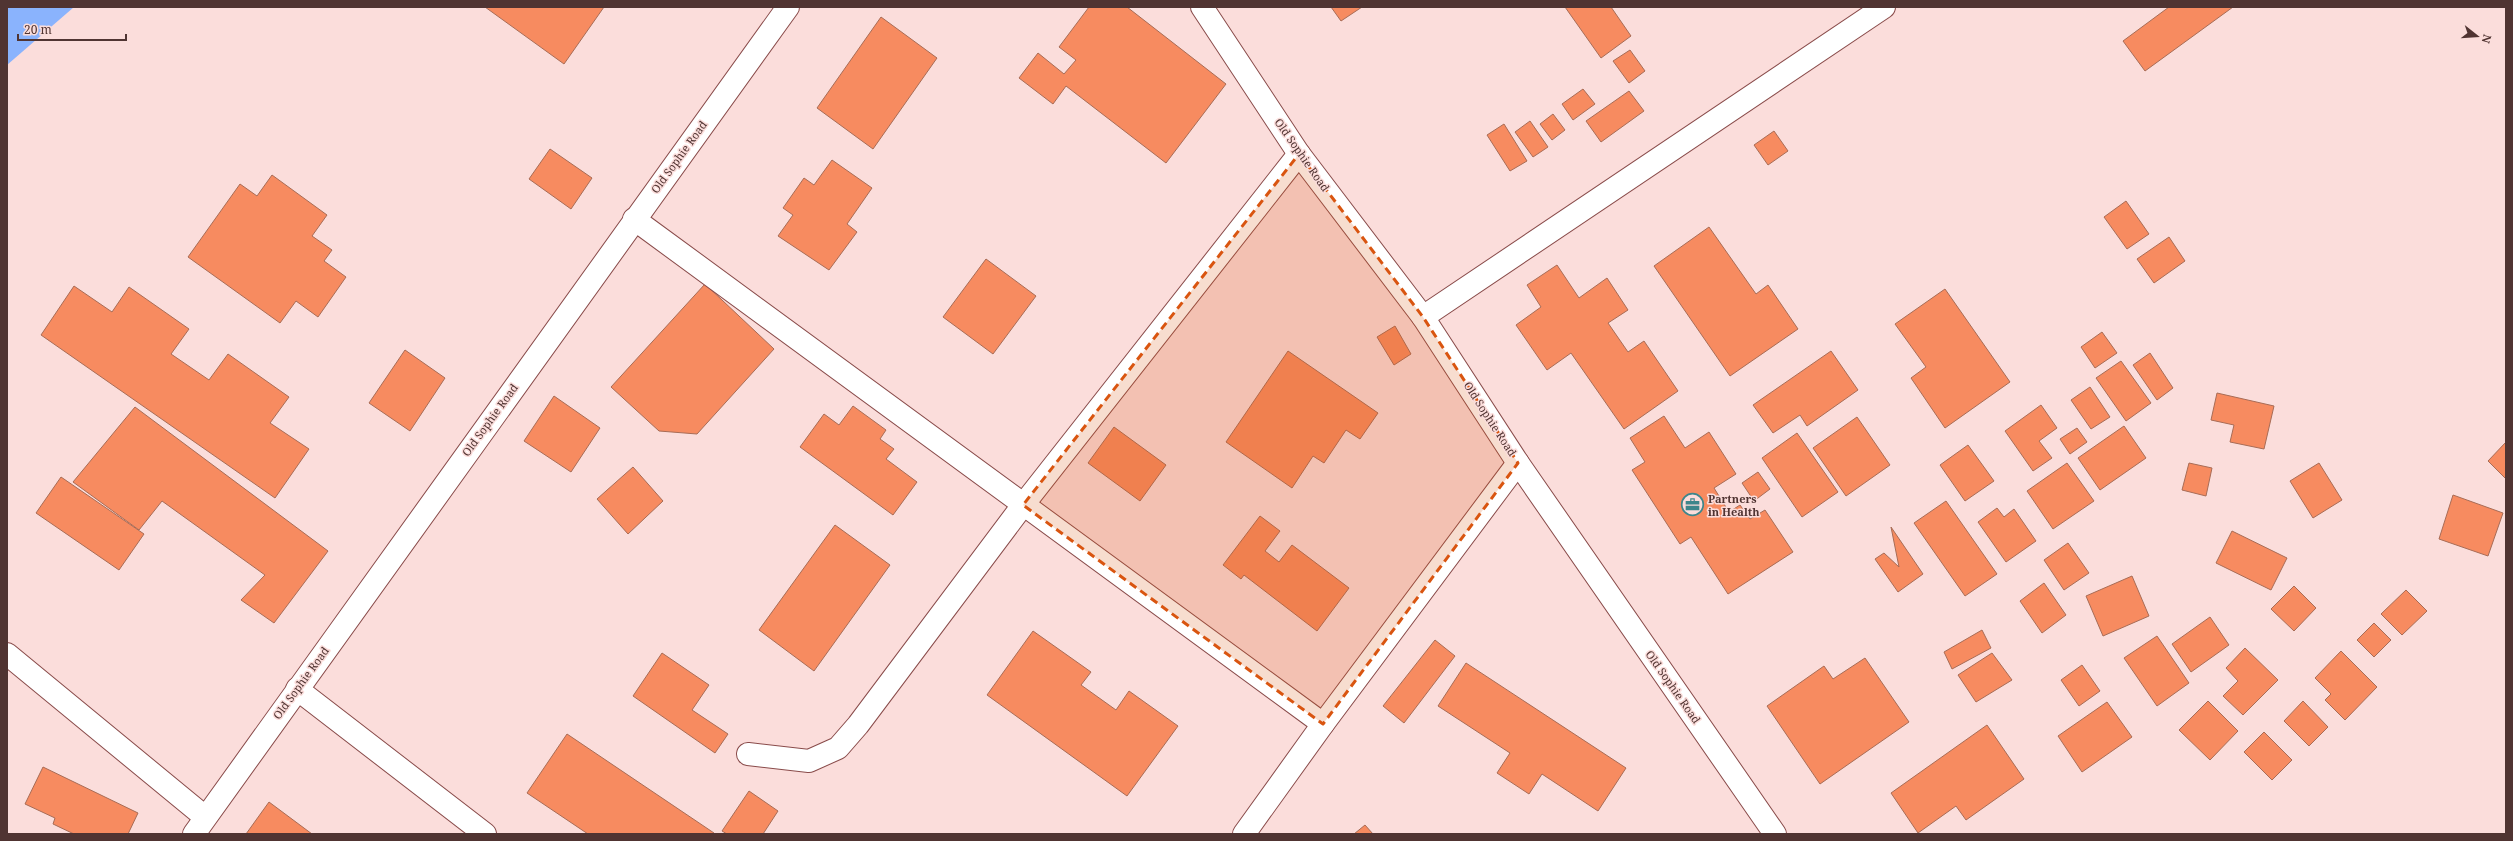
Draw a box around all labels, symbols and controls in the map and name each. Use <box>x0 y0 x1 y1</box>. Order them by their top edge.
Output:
scale bar <box>18 16 126 42</box>
north arrow <box>2457 16 2497 56</box>
text: 20 m <box>24 21 52 38</box>
text: N <box>2479 33 2495 46</box>
street label: Old Sophie Road <box>1272 115 1333 194</box>
street label: Old Sophie Road <box>647 117 710 196</box>
street label: Old Sophie Road <box>1461 379 1520 459</box>
street label: Old Sophie Road <box>458 380 521 459</box>
place label: Partners in Health <box>1708 491 1760 519</box>
office icon: Partners in Health <box>1680 492 1706 518</box>
street label: Old Sophie Road <box>269 643 332 722</box>
street label: Old Sophie Road <box>1643 647 1704 726</box>

